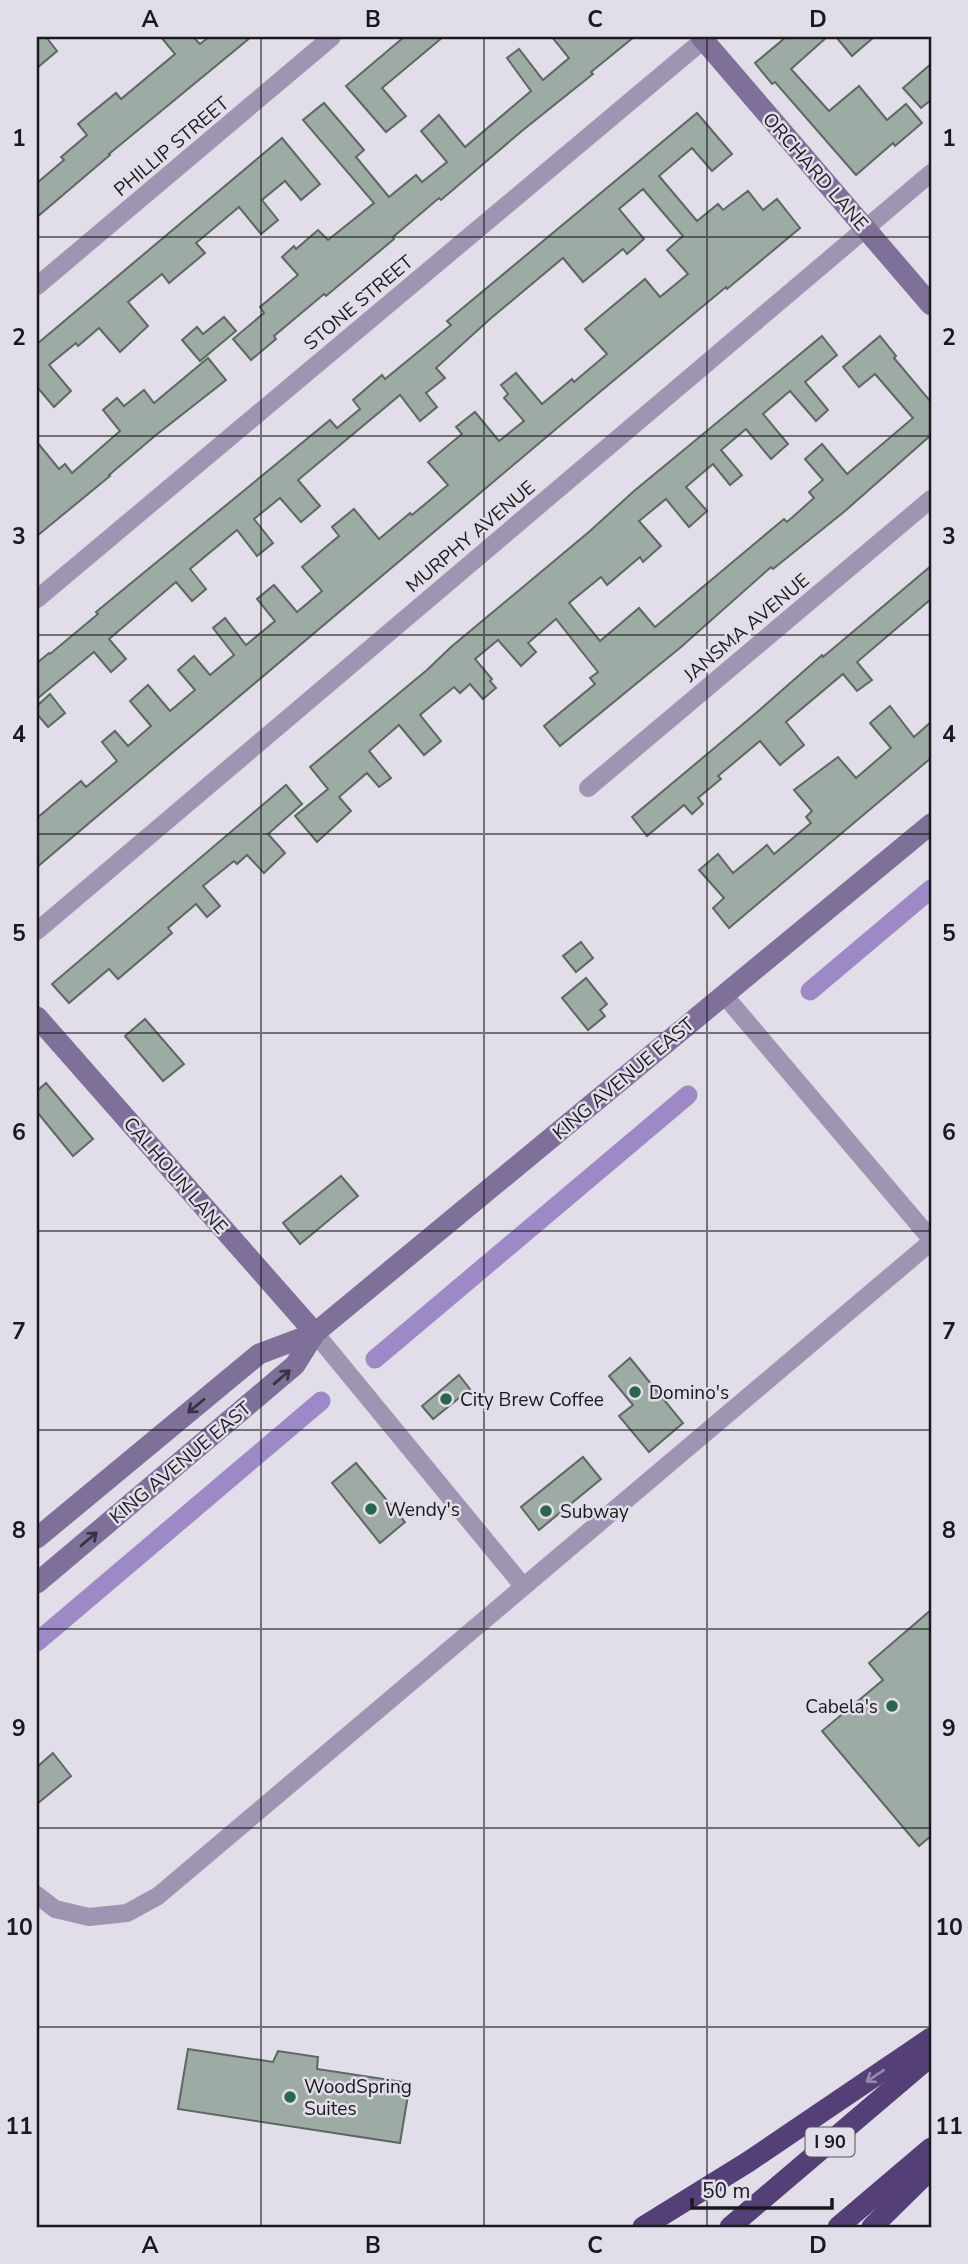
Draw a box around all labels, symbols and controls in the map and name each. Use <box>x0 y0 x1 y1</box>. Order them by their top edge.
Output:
text: A <box>141 4 159 35</box>
text: B <box>365 4 381 35</box>
text: C <box>587 4 603 35</box>
text: D <box>809 4 827 35</box>
street label: PHILLIP STREET <box>109 91 235 203</box>
street label: ORCHARD LANE <box>757 107 874 236</box>
text: 1 <box>12 123 26 154</box>
text: 1 <box>942 123 956 154</box>
street label: STONE STREET <box>298 249 419 356</box>
text: 2 <box>12 322 26 353</box>
text: 2 <box>942 322 956 353</box>
street label: MURPHY AVENUE <box>400 475 541 599</box>
text: 3 <box>12 521 26 552</box>
text: 3 <box>942 521 956 552</box>
street label: JANSMA AVENUE <box>678 567 815 689</box>
text: 4 <box>12 719 26 750</box>
text: 4 <box>942 719 956 750</box>
text: 5 <box>12 918 26 949</box>
text: 5 <box>942 918 956 949</box>
street label: KING AVENUE EAST <box>547 1011 700 1146</box>
street label: CALHOUN LANE <box>117 1112 233 1240</box>
text: 6 <box>12 1117 26 1148</box>
text: 6 <box>942 1117 956 1148</box>
text: 7 <box>12 1316 26 1347</box>
text: 7 <box>942 1316 956 1347</box>
one-way arrow <box>272 1369 290 1385</box>
place label: Domino's <box>649 1380 729 1406</box>
marker: Domino's <box>627 1384 643 1400</box>
place label: City Brew Coffee <box>460 1387 604 1413</box>
marker: City Brew Coffee <box>438 1391 454 1407</box>
street label: KING AVENUE EAST <box>104 1395 257 1530</box>
one-way arrow <box>187 1399 205 1414</box>
place label: Wendy's <box>385 1497 460 1523</box>
place label: Subway <box>560 1499 629 1525</box>
marker: Wendy's <box>363 1501 379 1517</box>
marker: Subway <box>538 1503 554 1519</box>
text: 8 <box>12 1515 26 1546</box>
text: 8 <box>942 1515 956 1546</box>
one-way arrow <box>80 1531 98 1547</box>
place label: Cabela's <box>805 1694 878 1720</box>
marker: Cabela's <box>884 1698 900 1714</box>
text: 9 <box>12 1713 26 1744</box>
text: 9 <box>942 1713 956 1744</box>
text: 10 <box>5 1912 33 1943</box>
text: 10 <box>935 1912 963 1943</box>
one-way arrow <box>866 2069 885 2083</box>
place label: WoodSpring Suites <box>304 2074 412 2122</box>
marker: WoodSpring Suites <box>282 2089 298 2105</box>
text: 11 <box>5 2111 33 2142</box>
text: 11 <box>935 2111 963 2142</box>
road number: I 90 <box>806 2128 854 2156</box>
scale bar <box>692 2166 832 2210</box>
text: 50 m <box>702 2177 751 2205</box>
text: A <box>141 2230 159 2261</box>
text: B <box>365 2230 381 2261</box>
text: C <box>587 2230 603 2261</box>
text: D <box>809 2230 827 2261</box>

